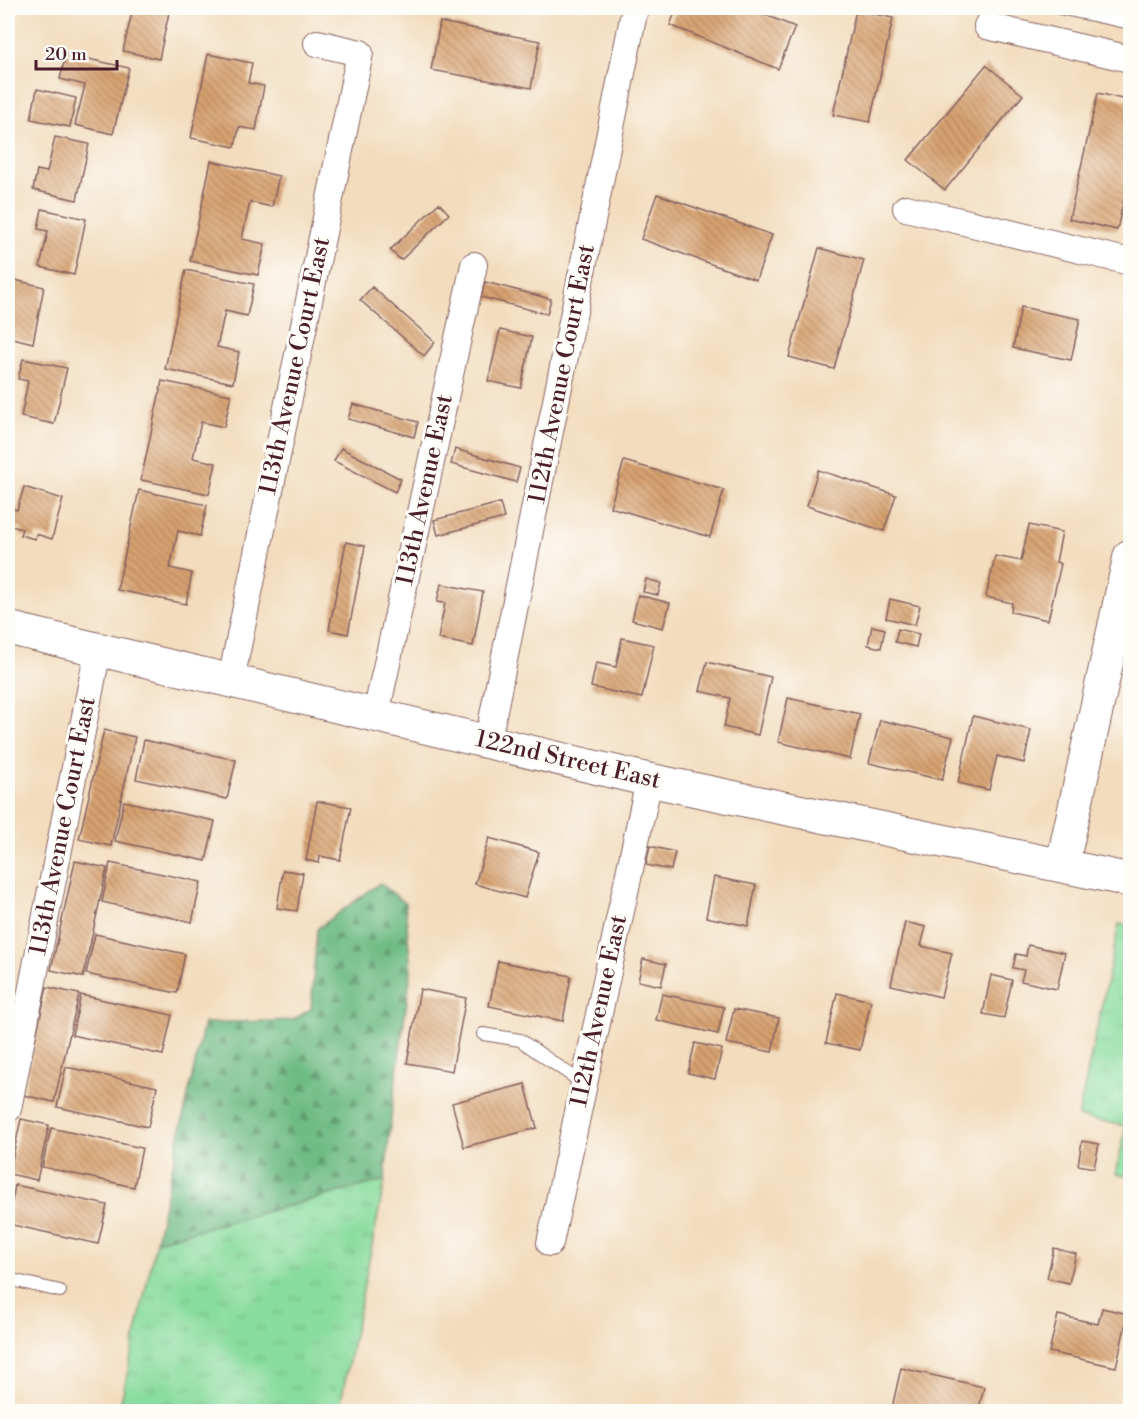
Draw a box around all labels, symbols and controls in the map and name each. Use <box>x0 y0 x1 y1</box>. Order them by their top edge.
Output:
scale bar <box>36 33 117 71</box>
text: 20 m <box>45 43 87 66</box>
street label: 113th Avenue Court East <box>253 234 337 498</box>
street label: 112th Avenue Court East <box>522 241 602 506</box>
street label: 113th Avenue East <box>390 391 460 588</box>
street label: 113th Avenue Court East <box>23 694 103 958</box>
street label: 122nd Street East <box>472 724 664 796</box>
street label: 112th Avenue East <box>564 912 634 1110</box>

